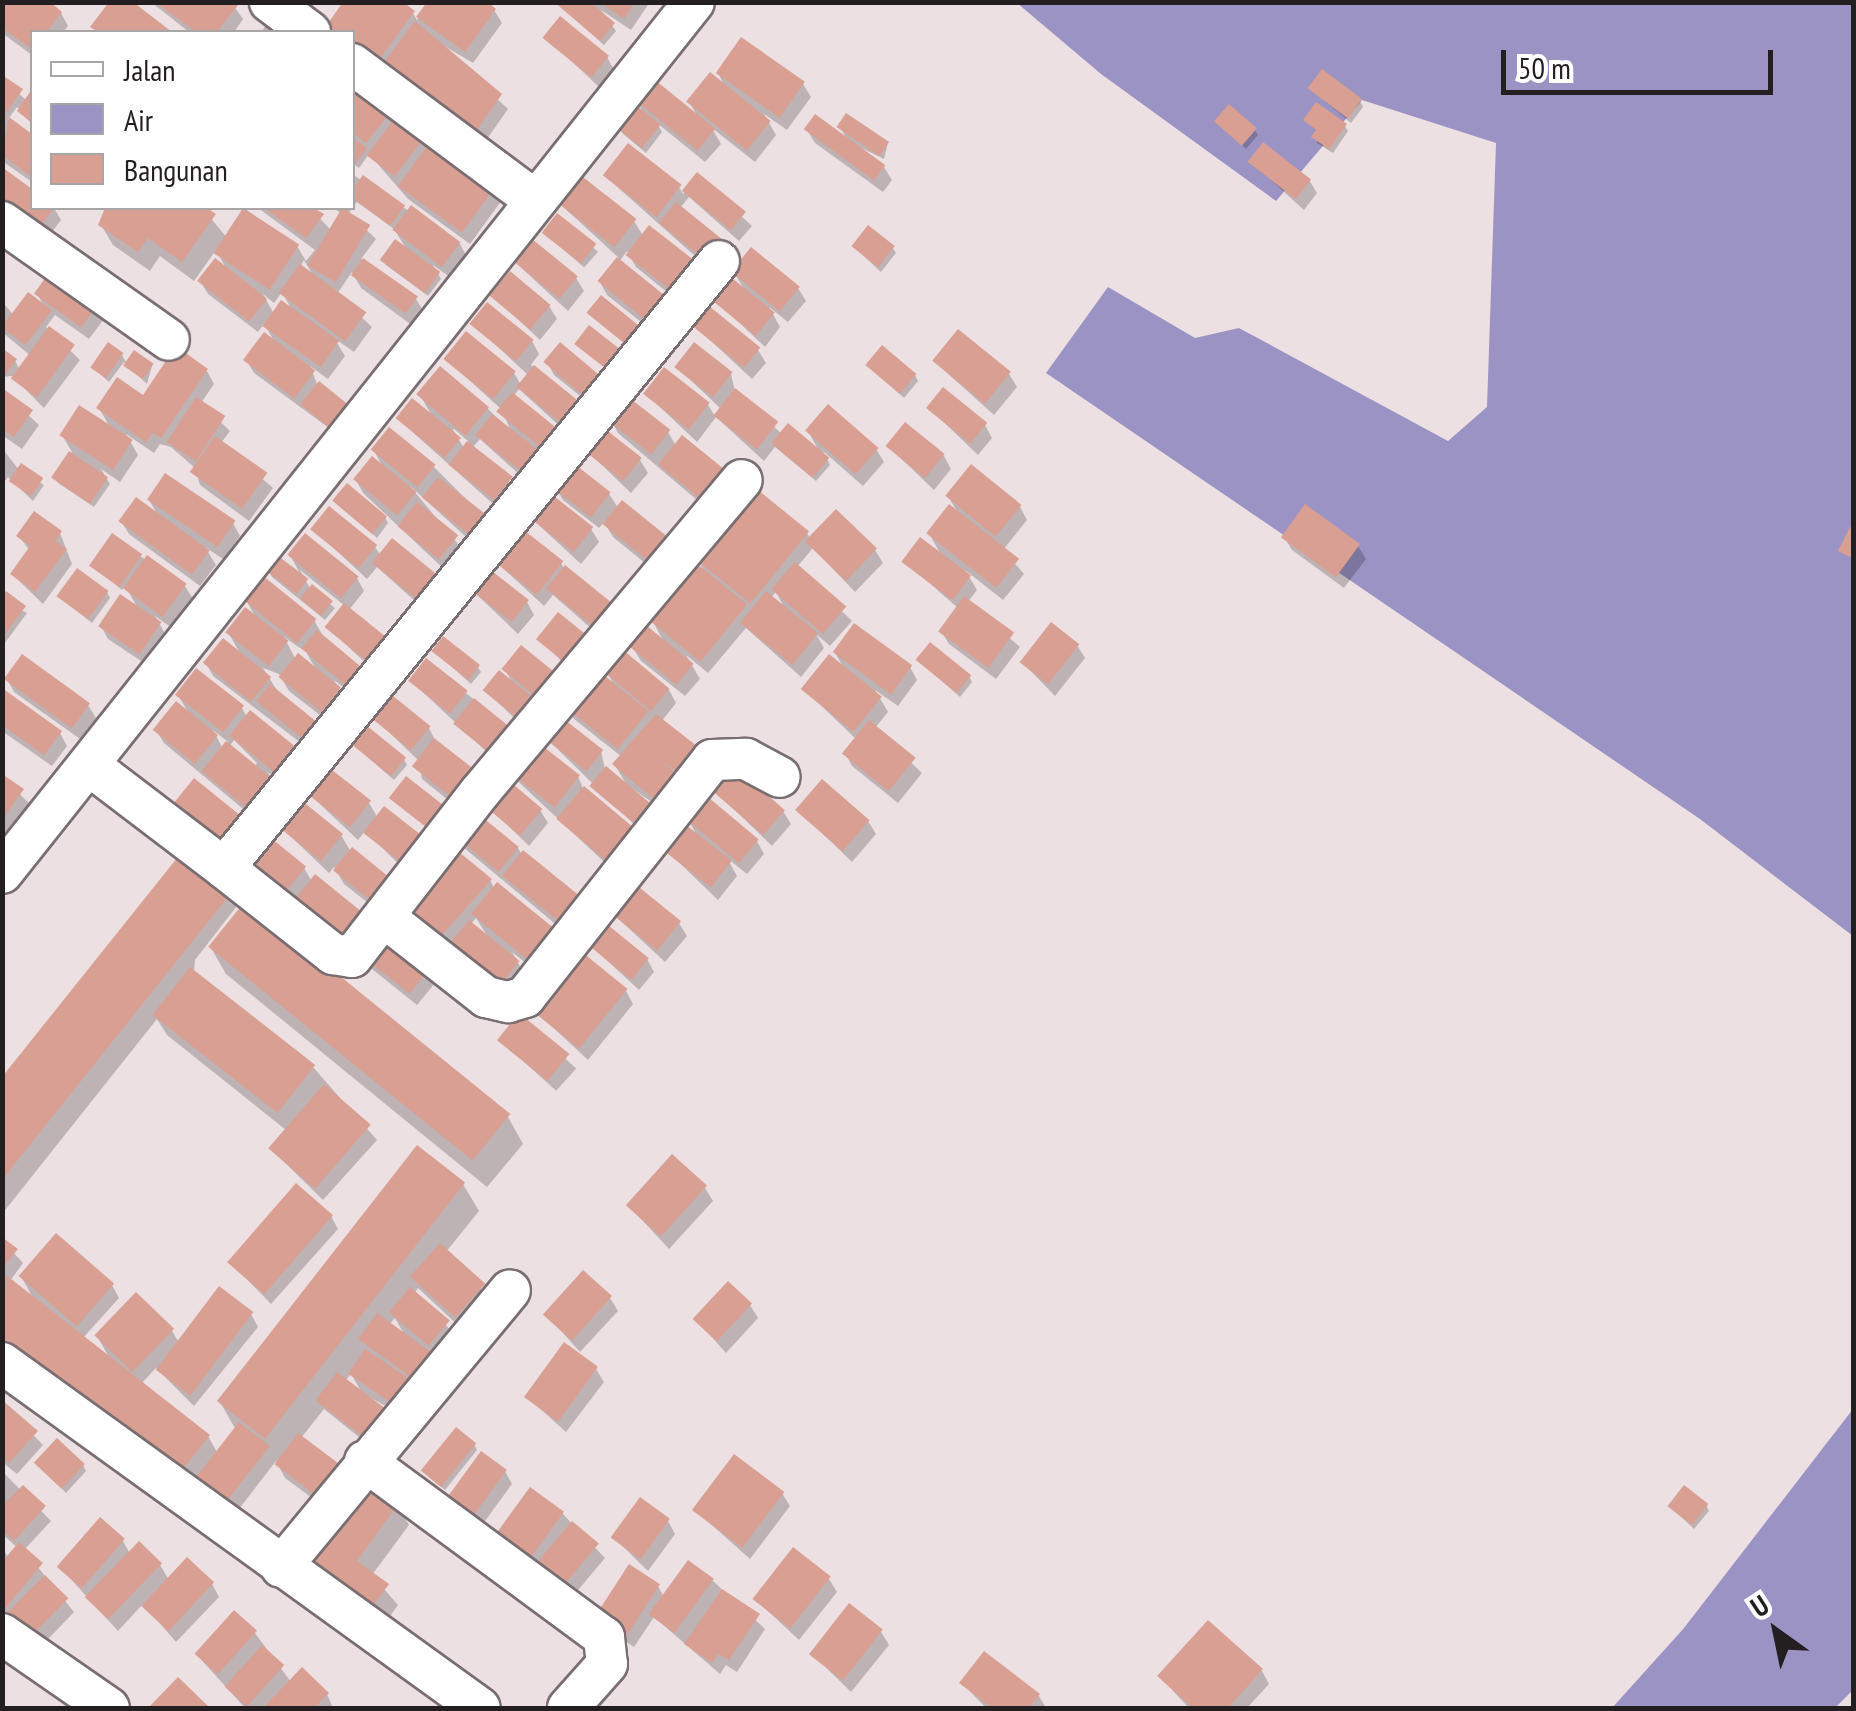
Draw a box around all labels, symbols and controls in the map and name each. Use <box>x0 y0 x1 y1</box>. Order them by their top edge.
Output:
legend <box>30 30 355 210</box>
scale bar <box>1506 30 1778 92</box>
text: 50 m <box>1518 48 1571 87</box>
text: Jalan <box>124 50 175 89</box>
text: Air <box>124 100 153 139</box>
text: Bangunan <box>124 150 228 189</box>
north arrow <box>1726 1581 1826 1681</box>
text: U <box>1743 1586 1776 1625</box>

